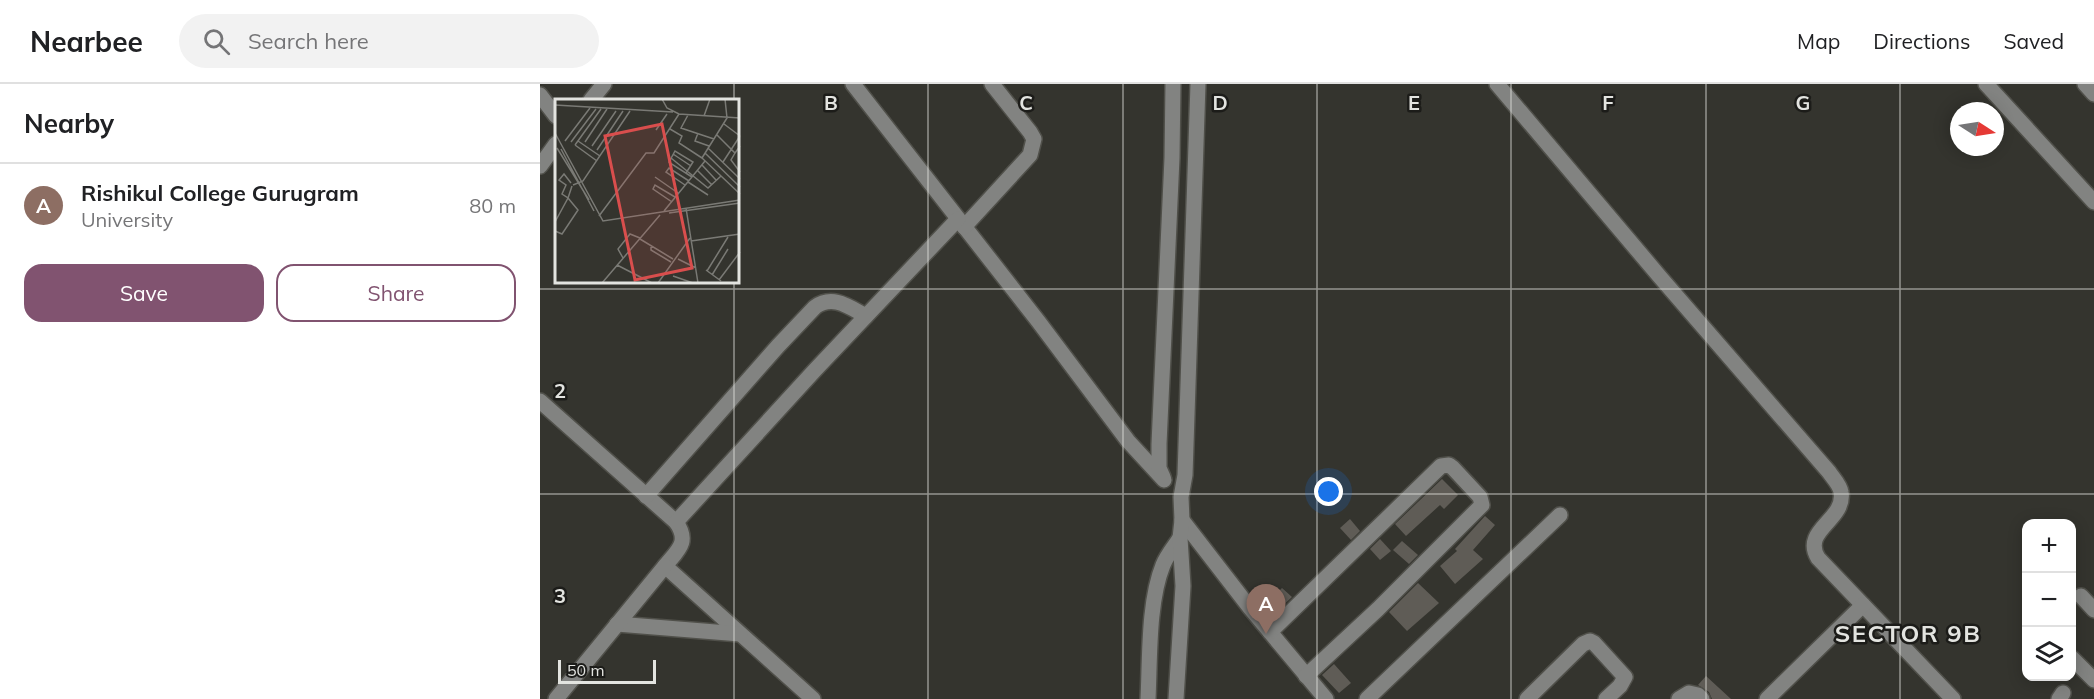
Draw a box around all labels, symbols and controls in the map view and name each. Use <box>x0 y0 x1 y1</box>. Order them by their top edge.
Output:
search box <box>179 14 599 68</box>
text: Nearbee <box>30 24 143 59</box>
icon: search <box>200 25 233 58</box>
text: Search here <box>248 27 369 55</box>
text: Map <box>1797 28 1840 54</box>
text: Directions <box>1873 28 1970 54</box>
text: Saved <box>2003 28 2064 54</box>
text: B <box>824 90 838 115</box>
text: C <box>1019 90 1033 115</box>
text: D <box>1212 90 1228 115</box>
text: E <box>1408 90 1420 115</box>
text: F <box>1602 90 1614 115</box>
text: G <box>1796 90 1810 115</box>
inset map <box>555 99 740 284</box>
north arrow <box>1950 102 2004 156</box>
text: Nearby <box>24 107 114 140</box>
text: Rishikul College Gurugram <box>81 179 359 207</box>
text: A <box>36 193 51 218</box>
text: 80 m <box>469 193 516 218</box>
text: University <box>81 207 173 232</box>
button: Save <box>24 264 264 322</box>
button: Share <box>276 264 516 322</box>
text: 2 <box>554 378 566 403</box>
your location <box>1314 477 1343 506</box>
map controls <box>2022 519 2076 681</box>
button: + <box>2022 519 2076 573</box>
button: − <box>2022 573 2076 627</box>
text: 3 <box>554 583 566 608</box>
pin: A <box>1246 584 1286 634</box>
district label: SECTOR 9B <box>1835 618 1981 648</box>
button: layers <box>2022 627 2076 681</box>
scale bar <box>558 657 656 684</box>
text: 50 m <box>567 660 604 680</box>

